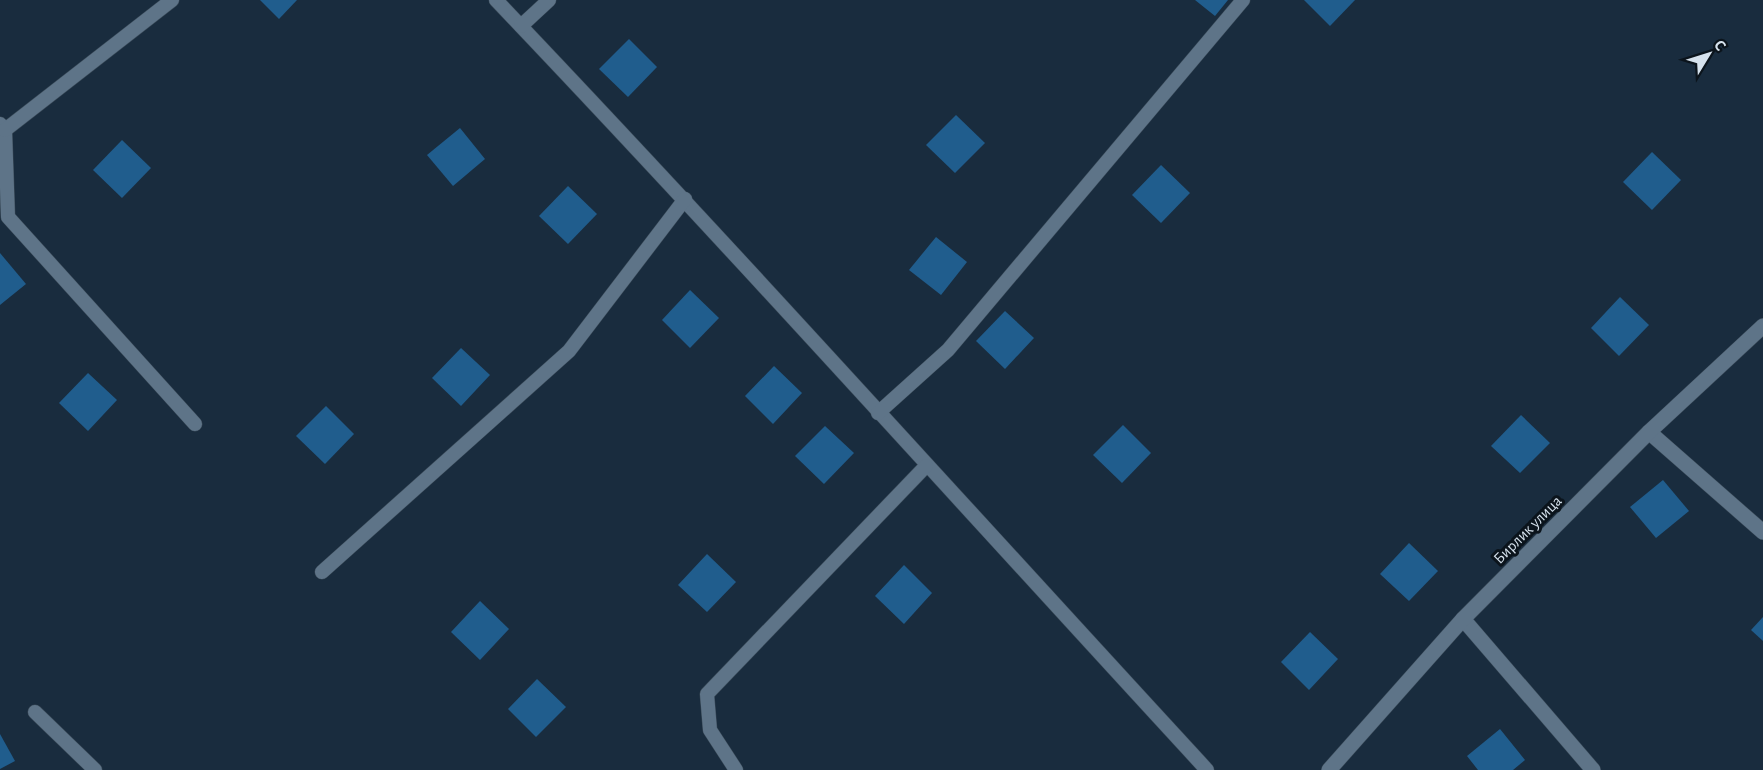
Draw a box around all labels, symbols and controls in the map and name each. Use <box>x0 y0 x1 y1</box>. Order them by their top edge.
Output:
north arrow <box>1679 24 1739 84</box>
text: С <box>1711 37 1729 54</box>
street label: Бирлик улица <box>1491 493 1566 568</box>

